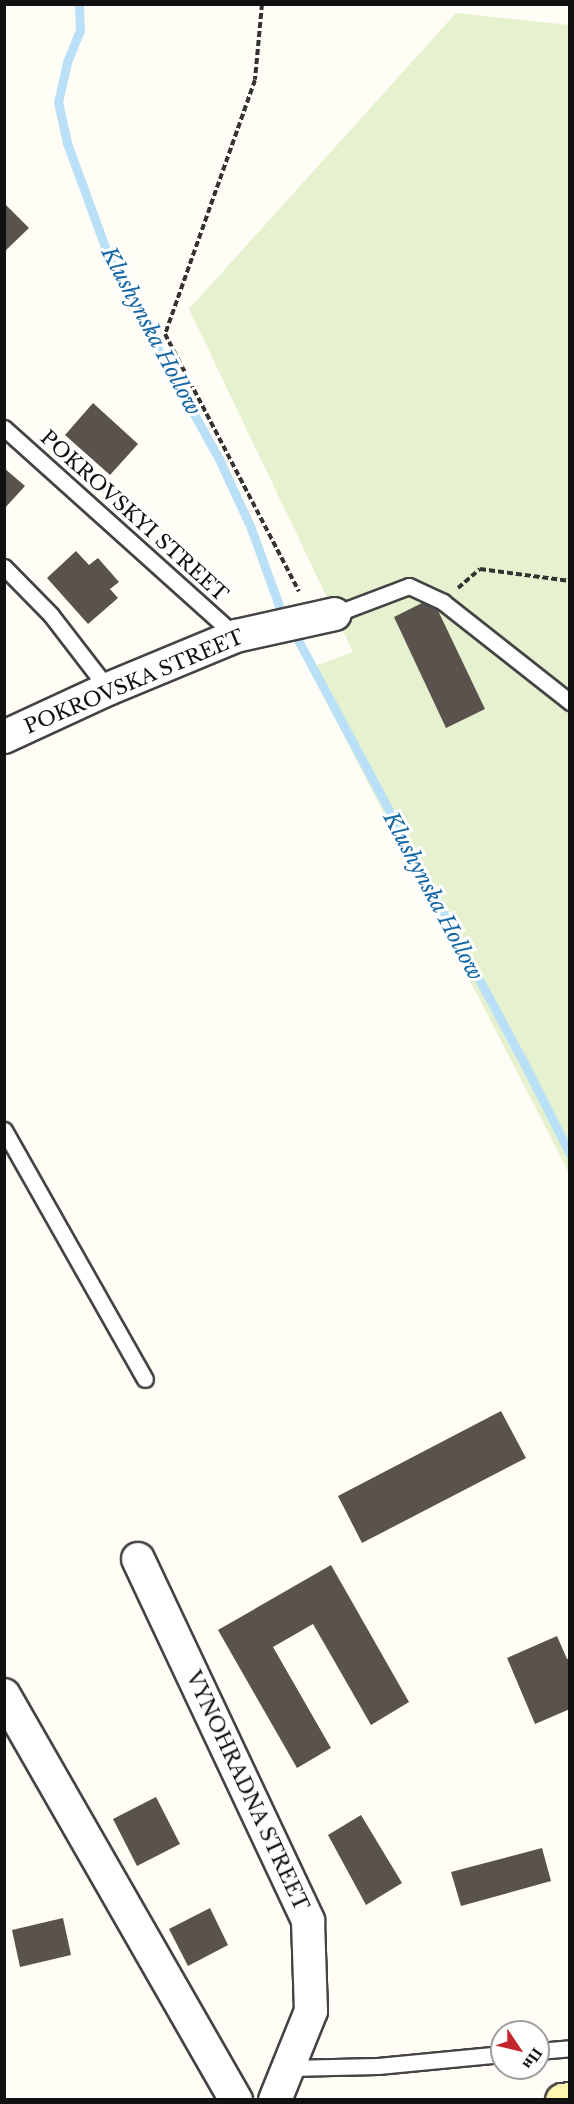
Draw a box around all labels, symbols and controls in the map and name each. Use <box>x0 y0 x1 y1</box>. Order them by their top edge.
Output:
water label: Klushynska Hollow <box>96 242 206 420</box>
street label: POKROVSKYI STREET <box>35 425 233 607</box>
street label: POKROVSKA STREET <box>20 625 248 739</box>
water label: Klushynska Hollow <box>378 807 488 985</box>
street label: VYNOHRADNA STREET <box>181 1667 313 1915</box>
north arrow <box>490 2020 550 2080</box>
text: Пн <box>519 2045 548 2074</box>

